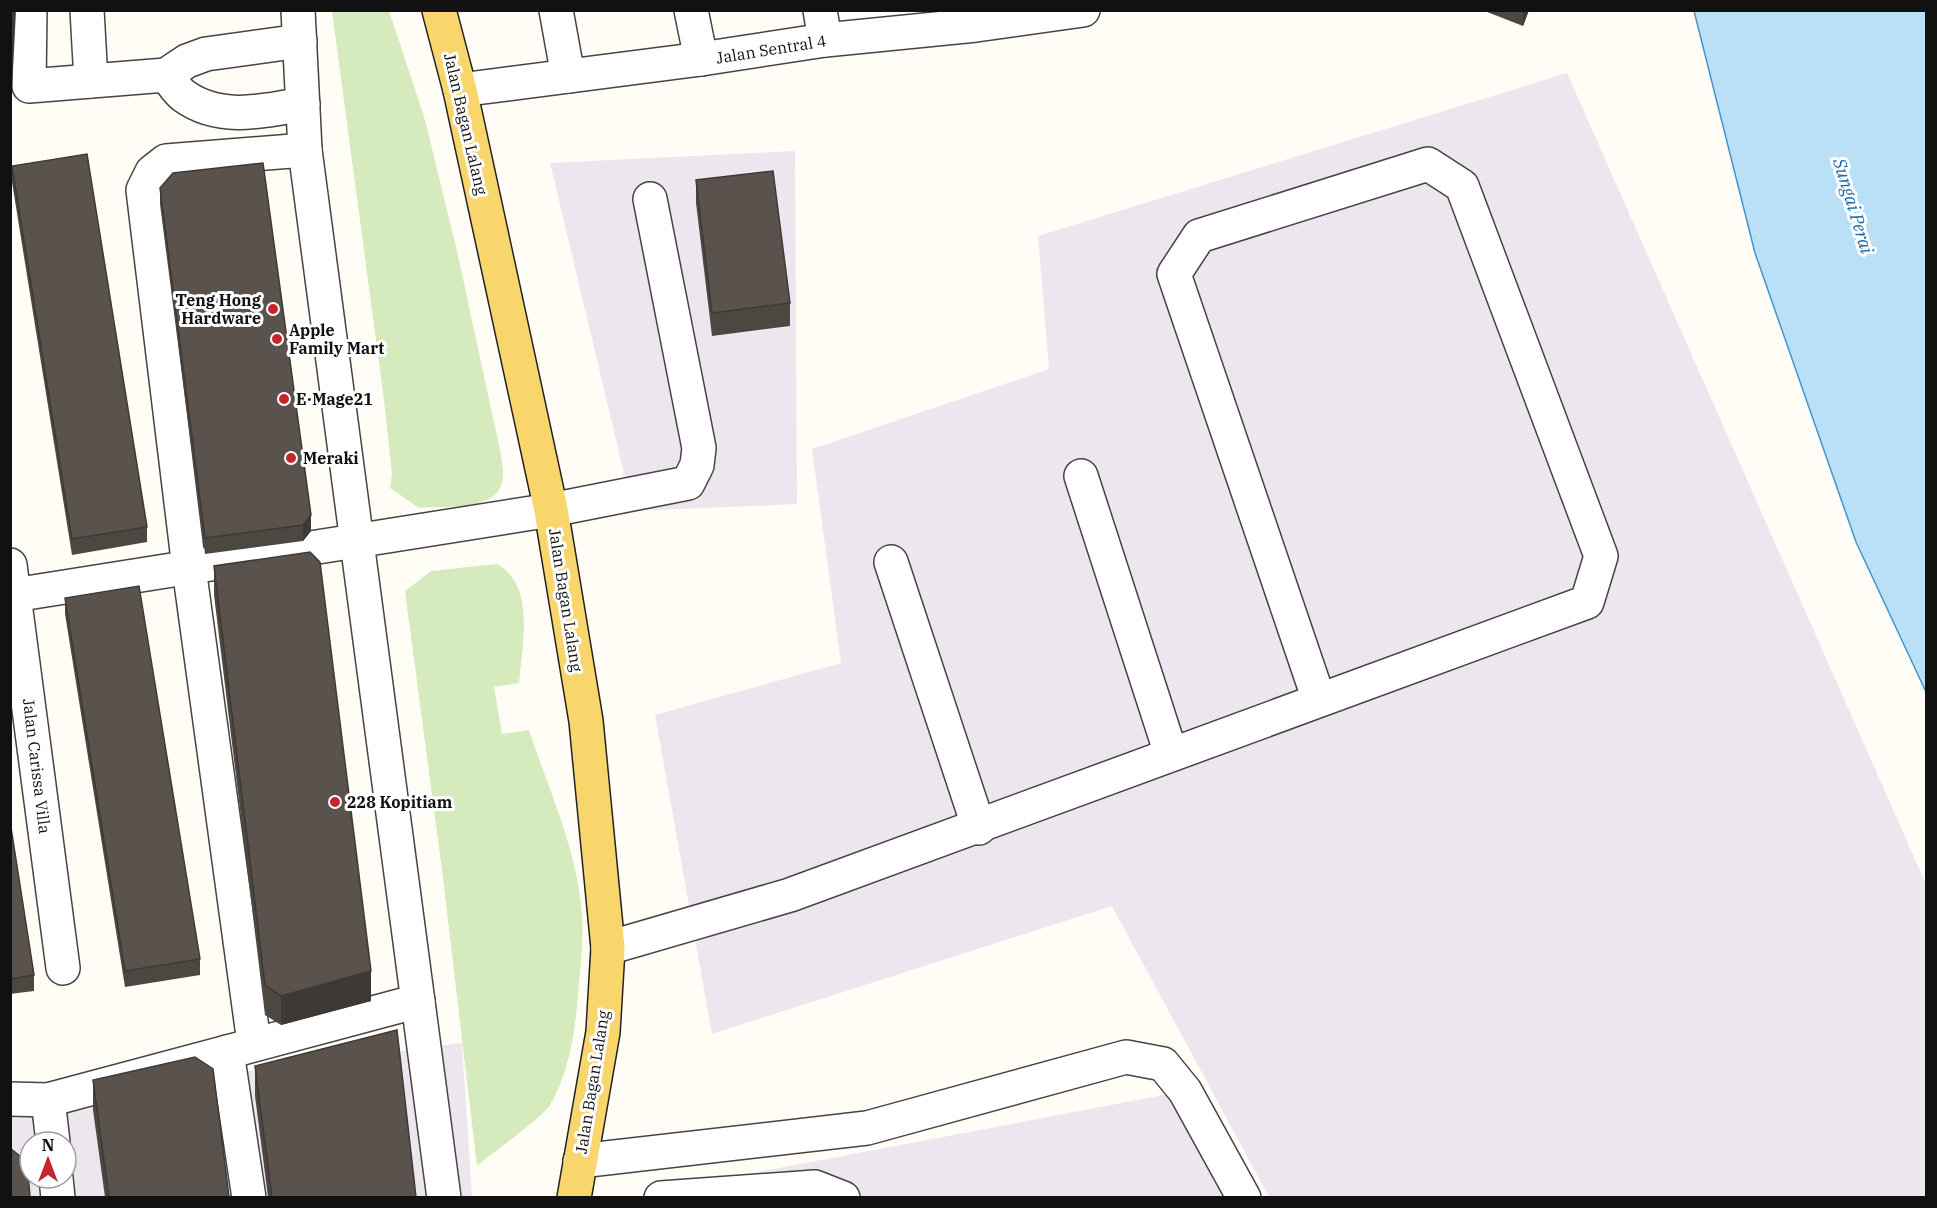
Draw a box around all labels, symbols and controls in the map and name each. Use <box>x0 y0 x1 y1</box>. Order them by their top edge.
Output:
street label: Jalan Sentral 4 <box>715 30 827 68</box>
street label: Jalan Bagan Lalang <box>440 51 492 197</box>
water label: Sungai Perai <box>1828 154 1879 257</box>
place label: Teng Hong Hardware <box>176 290 262 328</box>
marker: Teng Hong Hardware <box>266 302 280 316</box>
place label: Apple Family Mart <box>289 320 384 358</box>
marker: Apple Family Mart <box>270 332 284 346</box>
place label: E·Mage21 <box>296 389 373 409</box>
marker: E·Mage21 <box>277 392 291 406</box>
place label: Meraki <box>303 448 359 468</box>
marker: Meraki <box>284 451 298 465</box>
street label: Jalan Bagan Lalang <box>545 527 587 673</box>
street label: Jalan Carissa Villa <box>19 697 55 835</box>
place label: 228 Kopitiam <box>347 792 453 812</box>
marker: 228 Kopitiam <box>328 795 342 809</box>
street label: Jalan Bagan Lalang <box>571 1009 613 1155</box>
north arrow <box>18 1130 78 1190</box>
text: N <box>42 1135 54 1155</box>

